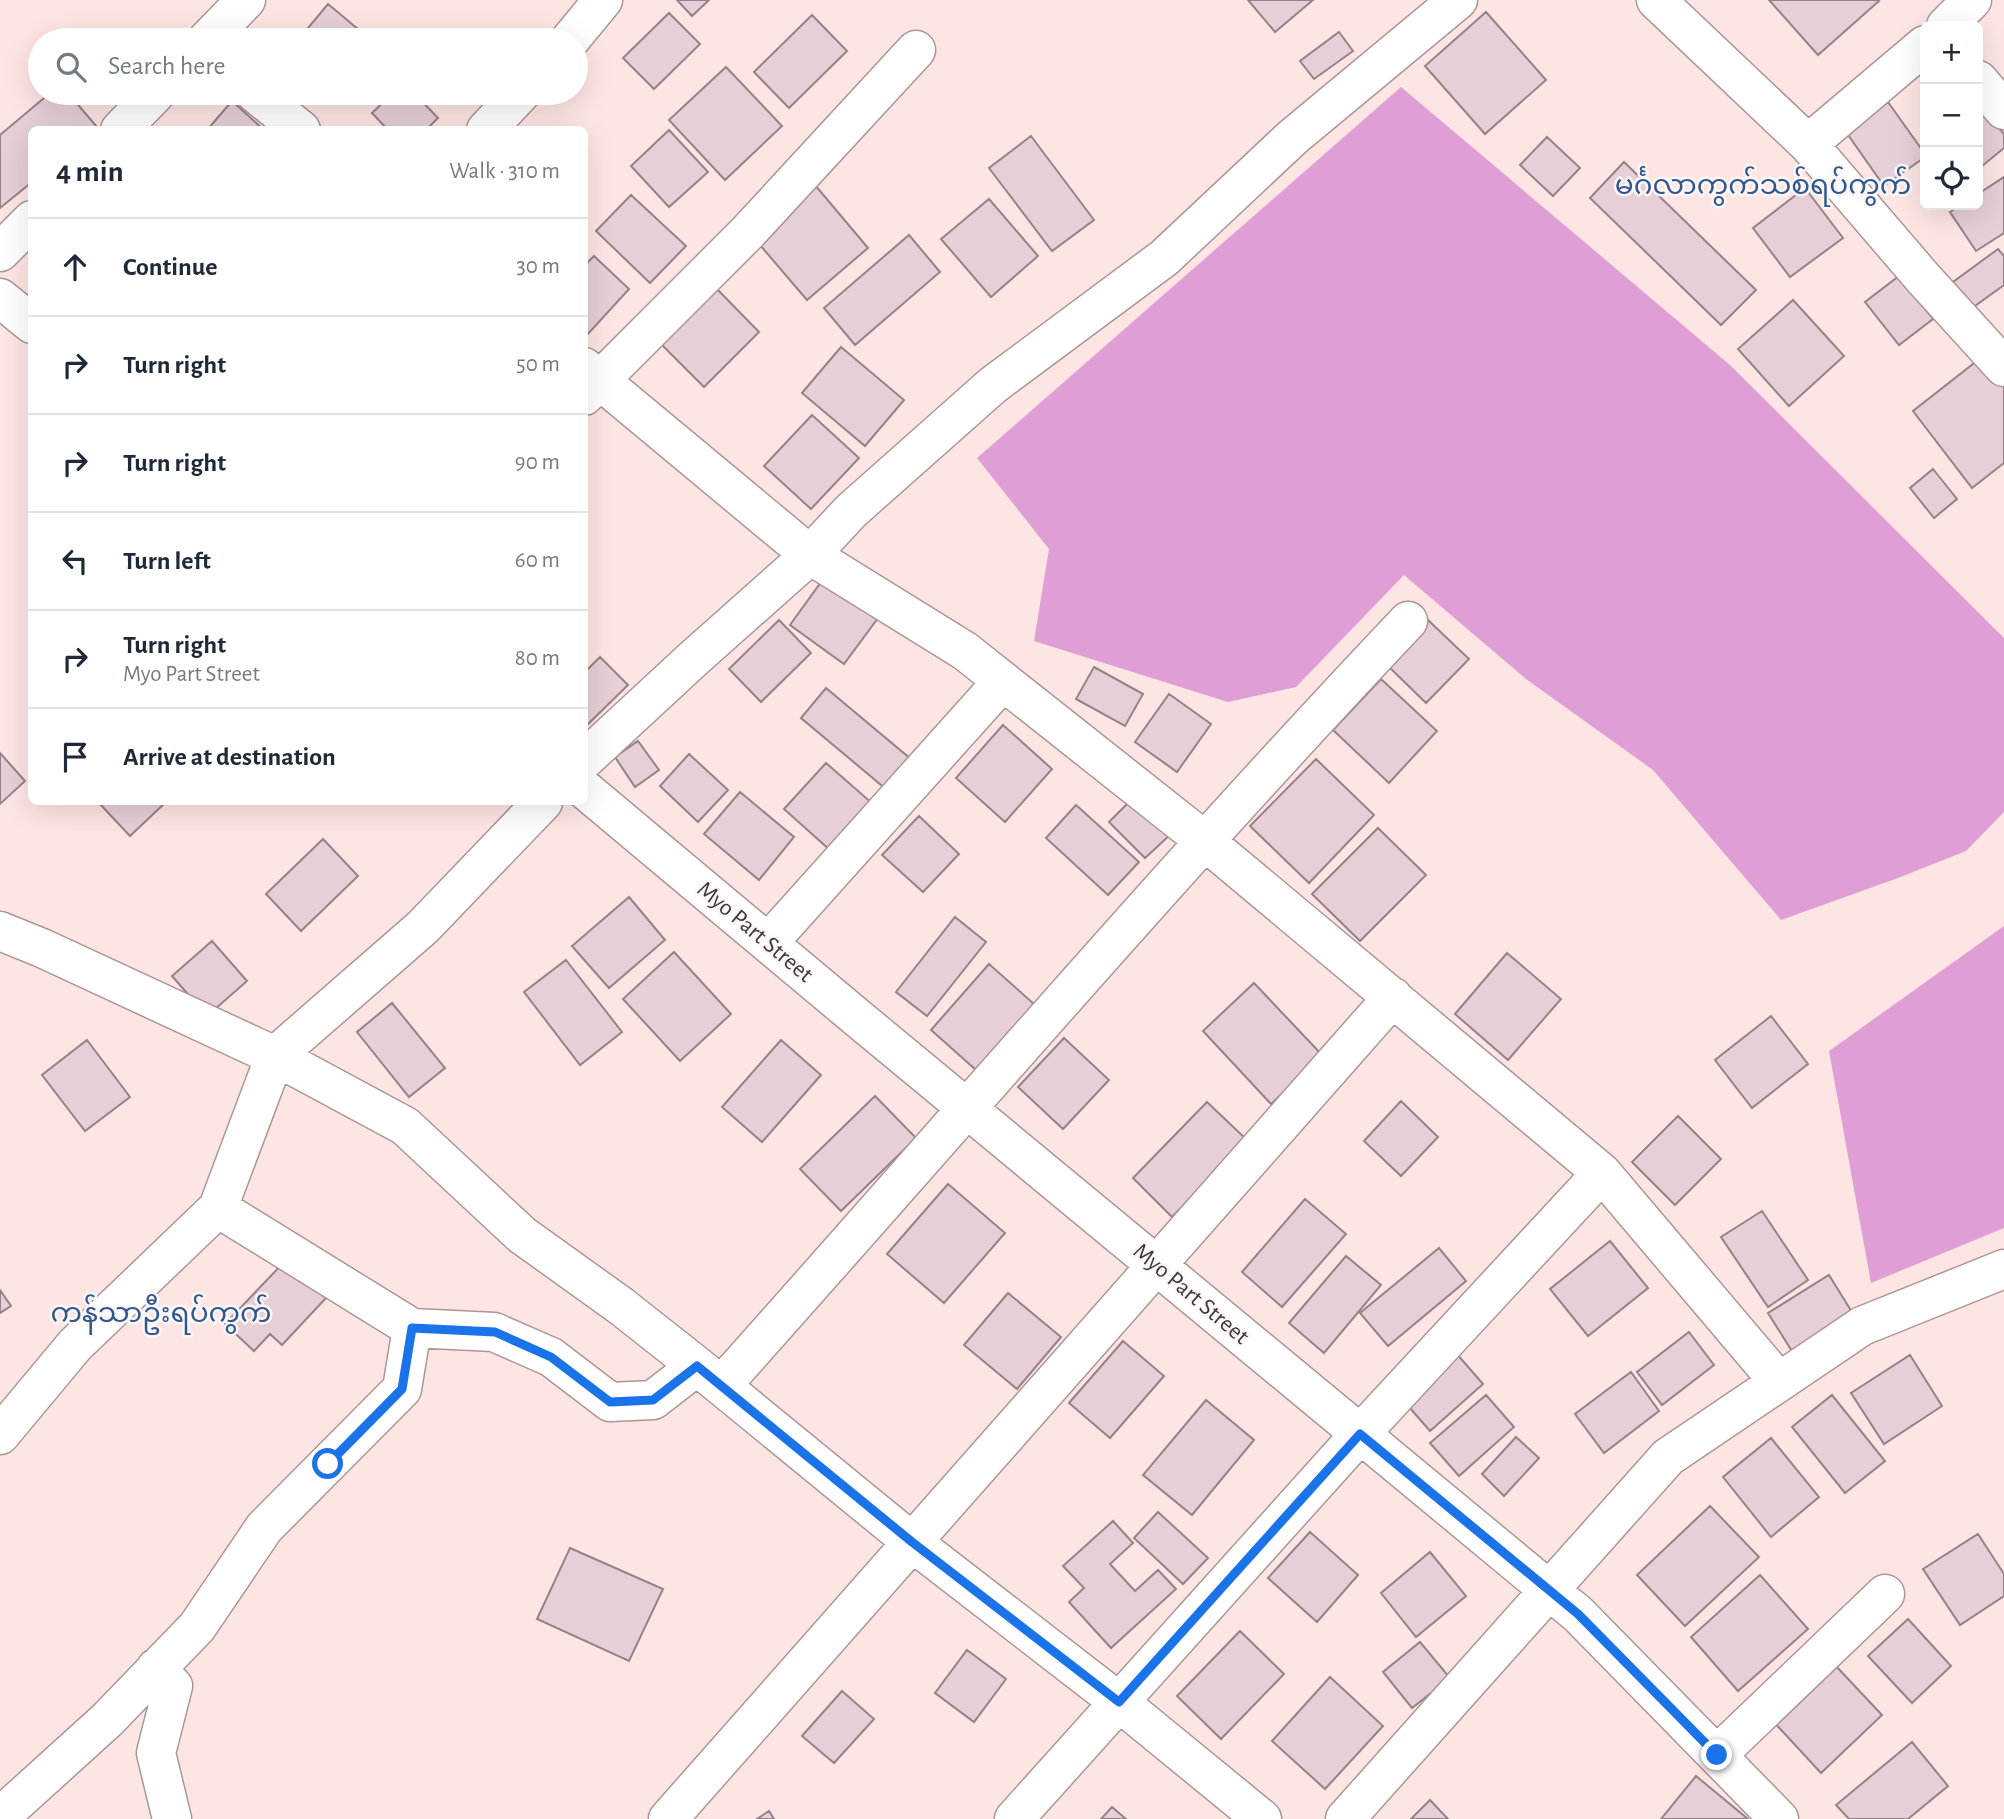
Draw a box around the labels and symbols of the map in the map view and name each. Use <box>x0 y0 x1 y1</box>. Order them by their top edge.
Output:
district label: မင်္ဂလာကွက်သစ်ရပ်ကွက် <box>1615 166 1911 207</box>
street label: Myo Part Street <box>693 877 818 987</box>
street label: Myo Part Street <box>1129 1239 1254 1349</box>
district label: ကန်သာဦးရပ်ကွက် <box>50 1294 272 1335</box>
route start <box>312 1448 343 1479</box>
route end <box>1701 1739 1732 1770</box>

